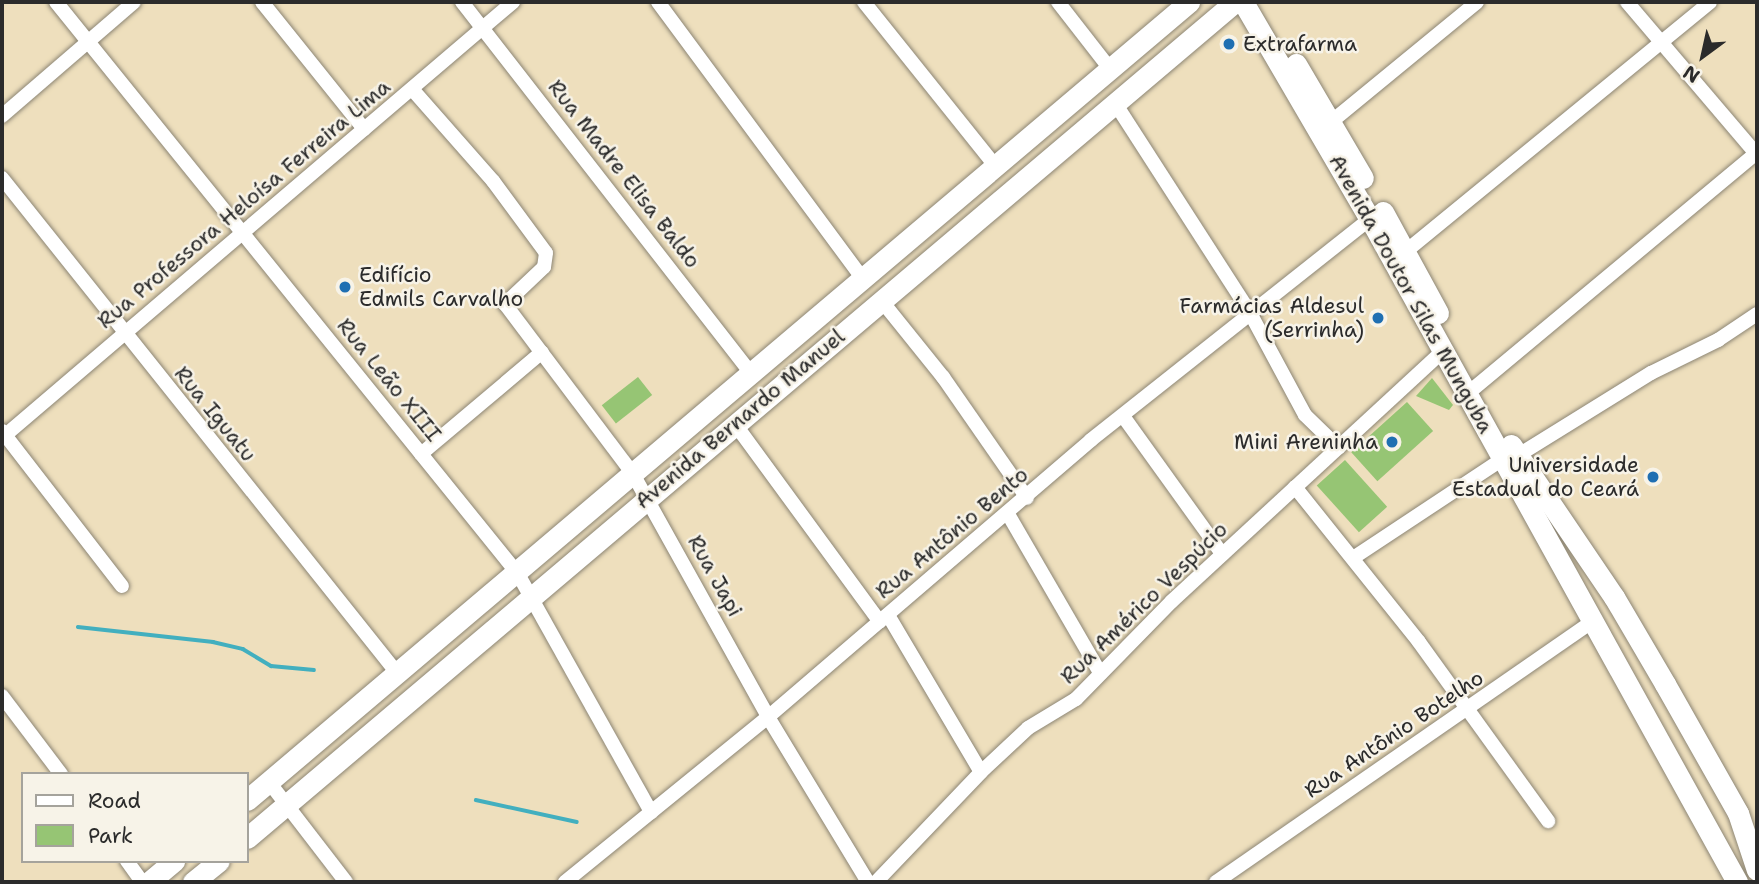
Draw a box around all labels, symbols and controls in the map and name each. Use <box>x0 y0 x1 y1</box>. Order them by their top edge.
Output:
north arrow <box>1668 21 1738 91</box>
place label: Extrafarma <box>1243 31 1357 57</box>
marker: Extrafarma <box>1221 36 1237 52</box>
text: N <box>1678 59 1704 89</box>
street label: Rua Professora Heloísa Ferreira Lima <box>93 74 395 334</box>
street label: Rua Madre Elisa Baldo <box>543 75 705 273</box>
street label: Avenida Doutor Silas Munguba <box>1324 150 1498 438</box>
place label: Edifício Edmils Carvalho <box>359 262 523 312</box>
marker: Edifício Edmils Carvalho <box>337 279 353 295</box>
place label: Farmácias Aldesul (Serrinha) <box>1179 293 1364 343</box>
marker: Farmácias Aldesul (Serrinha) <box>1370 310 1386 326</box>
street label: Rua Leão XIII <box>332 313 446 447</box>
street label: Avenida Bernardo Manuel <box>630 324 850 514</box>
street label: Rua Iguatu <box>169 361 261 467</box>
place label: Mini Areninha <box>1234 429 1378 455</box>
marker: Mini Areninha <box>1384 434 1400 450</box>
place label: Universidade Estadual do Ceará <box>1452 452 1639 502</box>
street label: Rua Antônio Bento <box>871 462 1033 604</box>
marker: Universidade Estadual do Ceará <box>1645 469 1661 485</box>
street label: Rua Américo Vespúcio <box>1055 517 1233 689</box>
street label: Rua Japi <box>682 531 748 621</box>
street label: Rua Antônio Botelho <box>1300 665 1488 803</box>
legend <box>21 772 248 863</box>
text: Road <box>88 787 141 815</box>
text: Park <box>88 822 133 850</box>

